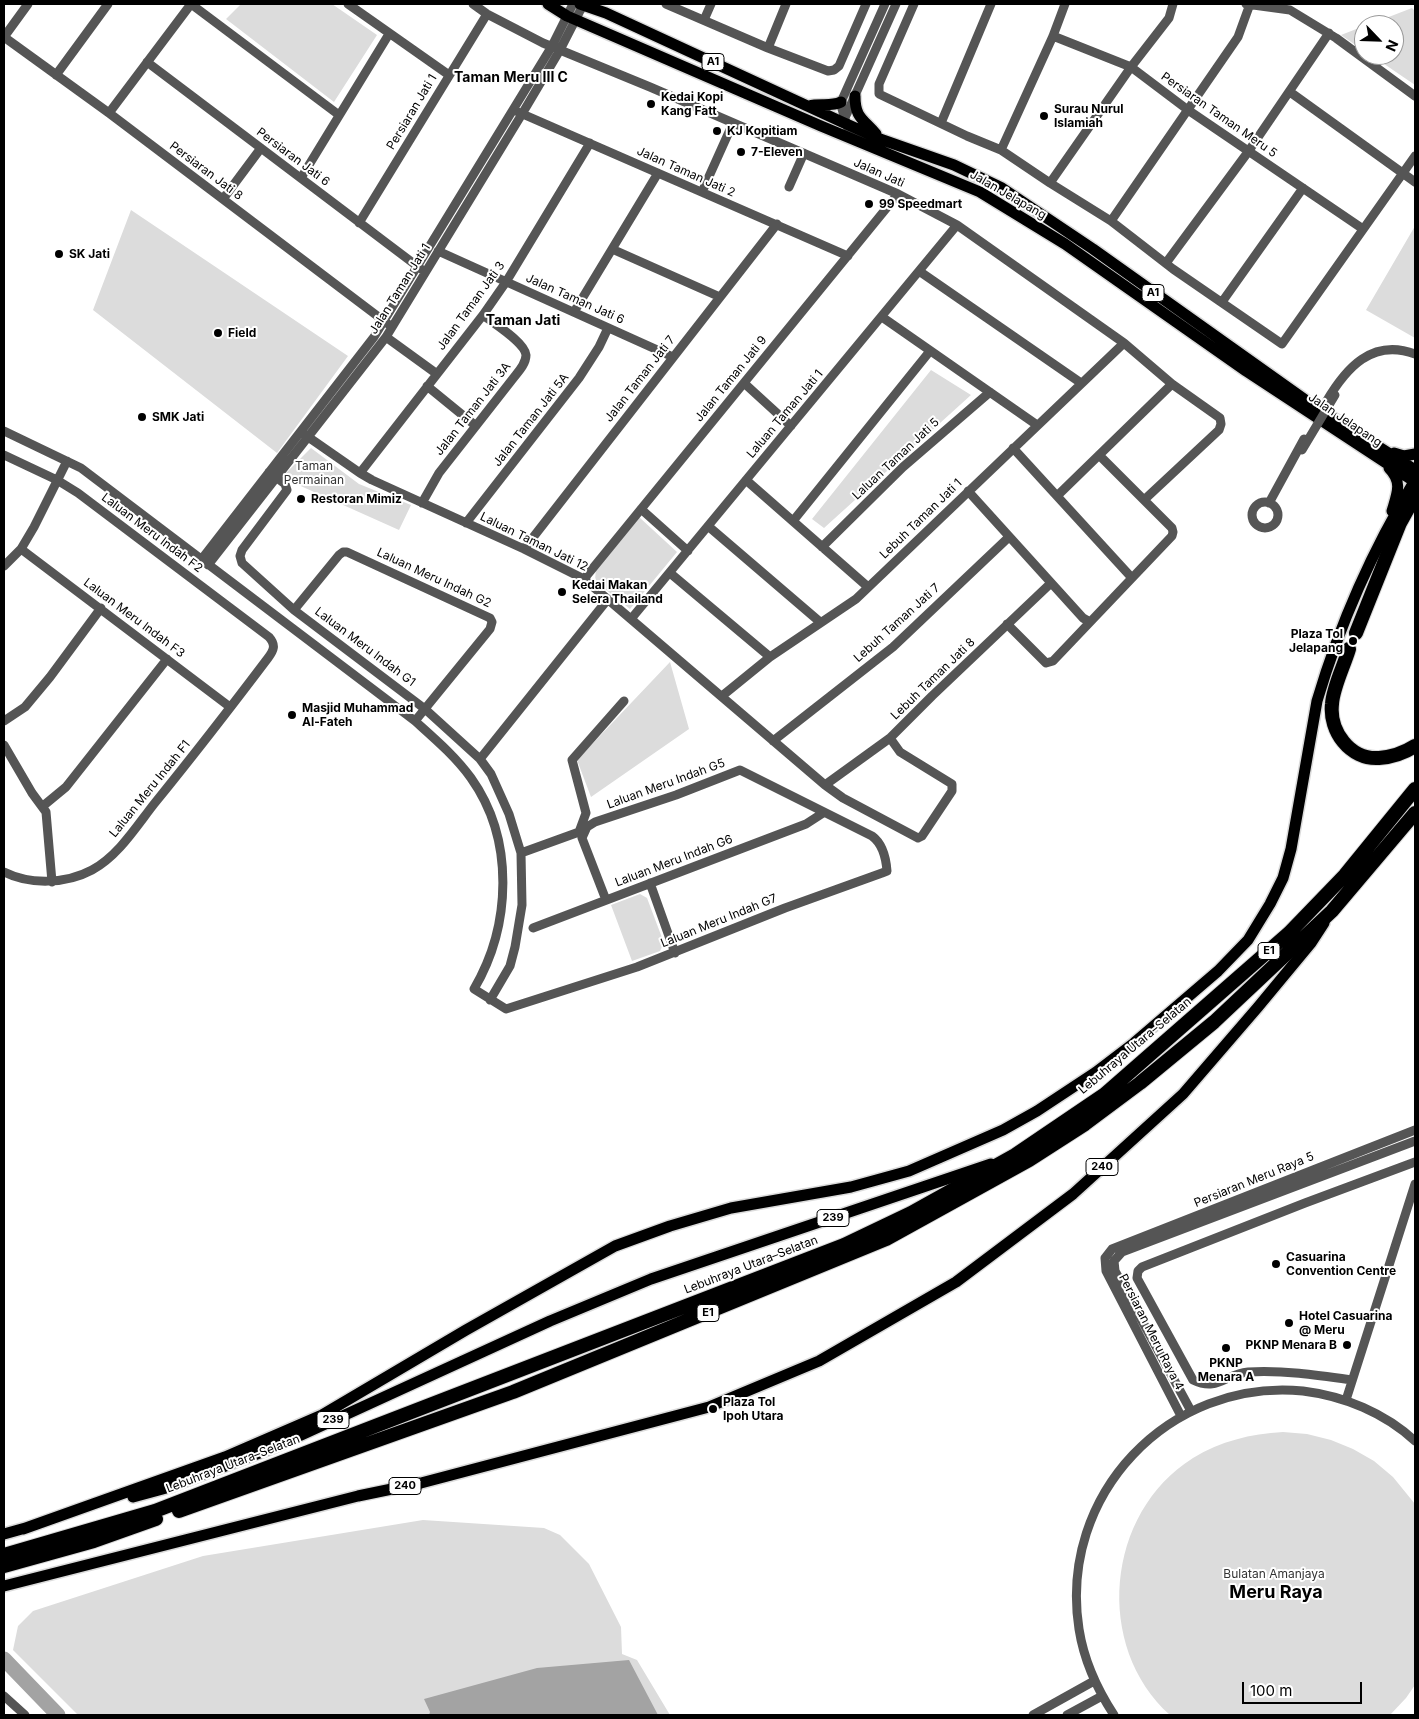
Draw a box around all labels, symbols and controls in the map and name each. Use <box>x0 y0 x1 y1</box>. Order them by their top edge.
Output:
north arrow <box>1354 15 1404 65</box>
text: N <box>1382 38 1402 54</box>
road number: A1 <box>702 54 724 70</box>
street label: Persiaran Taman Meru 5 <box>1158 69 1280 161</box>
district label: Taman Meru III C <box>454 70 568 86</box>
street label: Persiaran Jati 1 <box>384 72 440 152</box>
place label: Kedai Kopi Kang Fatt <box>661 90 723 118</box>
marker: Kedai Kopi Kang Fatt <box>645 98 657 110</box>
place label: Surau Nurul Islamiah <box>1054 102 1124 130</box>
marker: Surau Nurul Islamiah <box>1038 110 1050 122</box>
place label: KJ Kopitiam <box>727 124 797 138</box>
street label: Persiaran Jati 6 <box>254 125 332 189</box>
marker: KJ Kopitiam <box>711 125 723 137</box>
street label: Persiaran Jati 8 <box>167 139 245 203</box>
street label: Jalan Taman Jati 2 <box>635 144 737 200</box>
place label: 7-Eleven <box>751 145 803 159</box>
marker: 7-Eleven <box>735 146 747 158</box>
street label: Jalan Jati <box>851 155 907 191</box>
street label: Jalan Jelapang <box>967 167 1049 223</box>
place label: 99 Speedmart <box>879 197 962 211</box>
marker: 99 Speedmart <box>863 198 875 210</box>
street label: Jalan Taman Jati 1 <box>366 241 434 337</box>
place label: SK Jati <box>69 247 110 261</box>
marker: SK Jati <box>53 248 65 260</box>
street label: Jalan Taman Jati 3 <box>434 259 508 353</box>
street label: Jalan Taman Jati 6 <box>524 271 626 327</box>
road number: A1 <box>1142 284 1164 302</box>
district label: Taman Jati <box>486 313 560 329</box>
place label: Field <box>228 326 256 340</box>
marker: Field <box>212 327 224 339</box>
street label: Jalan Taman Jati 7 <box>602 333 678 425</box>
street label: Jalan Taman Jati 9 <box>692 333 770 425</box>
street label: Jalan Taman Jati 3A <box>432 359 514 459</box>
street label: Laluan Taman Jati 1 <box>744 367 826 461</box>
street label: Jalan Taman Jati 5A <box>490 370 572 470</box>
street label: Jalan Jelapang <box>1305 390 1385 450</box>
place label: SMK Jati <box>152 410 204 424</box>
marker: SMK Jati <box>136 411 148 423</box>
street label: Laluan Taman Jati 5 <box>850 415 942 503</box>
park label: Taman Permainan <box>284 459 344 487</box>
street label: Lebuh Taman Jati 1 <box>877 476 965 562</box>
street label: Laluan Meru Indah F2 <box>99 490 205 576</box>
place label: Restoran Mimiz <box>311 492 402 506</box>
marker: Restoran Mimiz <box>295 493 307 505</box>
street label: Laluan Taman Jati 12 <box>478 510 590 574</box>
street label: Laluan Meru Indah G2 <box>374 545 494 611</box>
street label: Laluan Meru Indah F3 <box>81 575 187 661</box>
place label: Kedai Makan Selera Thailand <box>572 578 663 606</box>
street label: Lebuh Taman Jati 7 <box>851 581 943 665</box>
marker: Kedai Makan Selera Thailand <box>556 586 568 598</box>
street label: Laluan Meru Indah G1 <box>312 604 418 690</box>
place label: Plaza Tol Jelapang <box>1289 627 1343 655</box>
street label: Lebuh Taman Jati 8 <box>888 635 978 723</box>
marker: Plaza Tol Jelapang <box>1347 635 1359 647</box>
place label: Masjid Muhammad Al-Fateh <box>302 701 413 729</box>
marker: Masjid Muhammad Al-Fateh <box>286 709 298 721</box>
street label: Laluan Meru Indah F1 <box>107 738 193 840</box>
street label: Laluan Meru Indah G5 <box>605 756 727 812</box>
street label: Laluan Meru Indah G6 <box>613 832 735 890</box>
street label: Laluan Meru Indah G7 <box>659 891 779 951</box>
road number: E1 <box>1258 942 1280 959</box>
street label: Lebuhraya Utara–Selatan <box>1076 995 1194 1097</box>
street label: Persiaran Meru Raya 5 <box>1192 1149 1316 1211</box>
road number: 240 <box>1086 1158 1118 1176</box>
road number: 239 <box>817 1210 849 1226</box>
street label: Lebuhraya Utara–Selatan <box>682 1233 820 1297</box>
place label: Casuarina Convention Centre <box>1286 1250 1396 1278</box>
marker: Casuarina Convention Centre <box>1270 1258 1282 1270</box>
street label: Persiaran Meru Raya 4 <box>1115 1272 1187 1392</box>
road number: E1 <box>697 1305 719 1322</box>
place label: Hotel Casuarina @ Meru <box>1299 1309 1393 1337</box>
marker: Hotel Casuarina @ Meru <box>1283 1317 1295 1329</box>
place label: PKNP Menara B <box>1246 1338 1337 1352</box>
marker: PKNP Menara B <box>1341 1339 1353 1351</box>
marker: PKNP Menara A <box>1220 1342 1232 1354</box>
place label: PKNP Menara A <box>1198 1356 1254 1384</box>
place label: Plaza Tol Ipoh Utara <box>723 1395 783 1423</box>
marker: Plaza Tol Ipoh Utara <box>707 1403 719 1415</box>
road number: 239 <box>317 1412 349 1428</box>
street label: Lebuhraya Utara–Selatan <box>164 1432 302 1496</box>
road number: 240 <box>389 1478 421 1494</box>
park label: Bulatan Amanjaya <box>1223 1567 1325 1581</box>
district label: Meru Raya <box>1229 1582 1323 1604</box>
scale bar <box>1244 1672 1364 1704</box>
text: 100 m <box>1250 1681 1292 1700</box>

